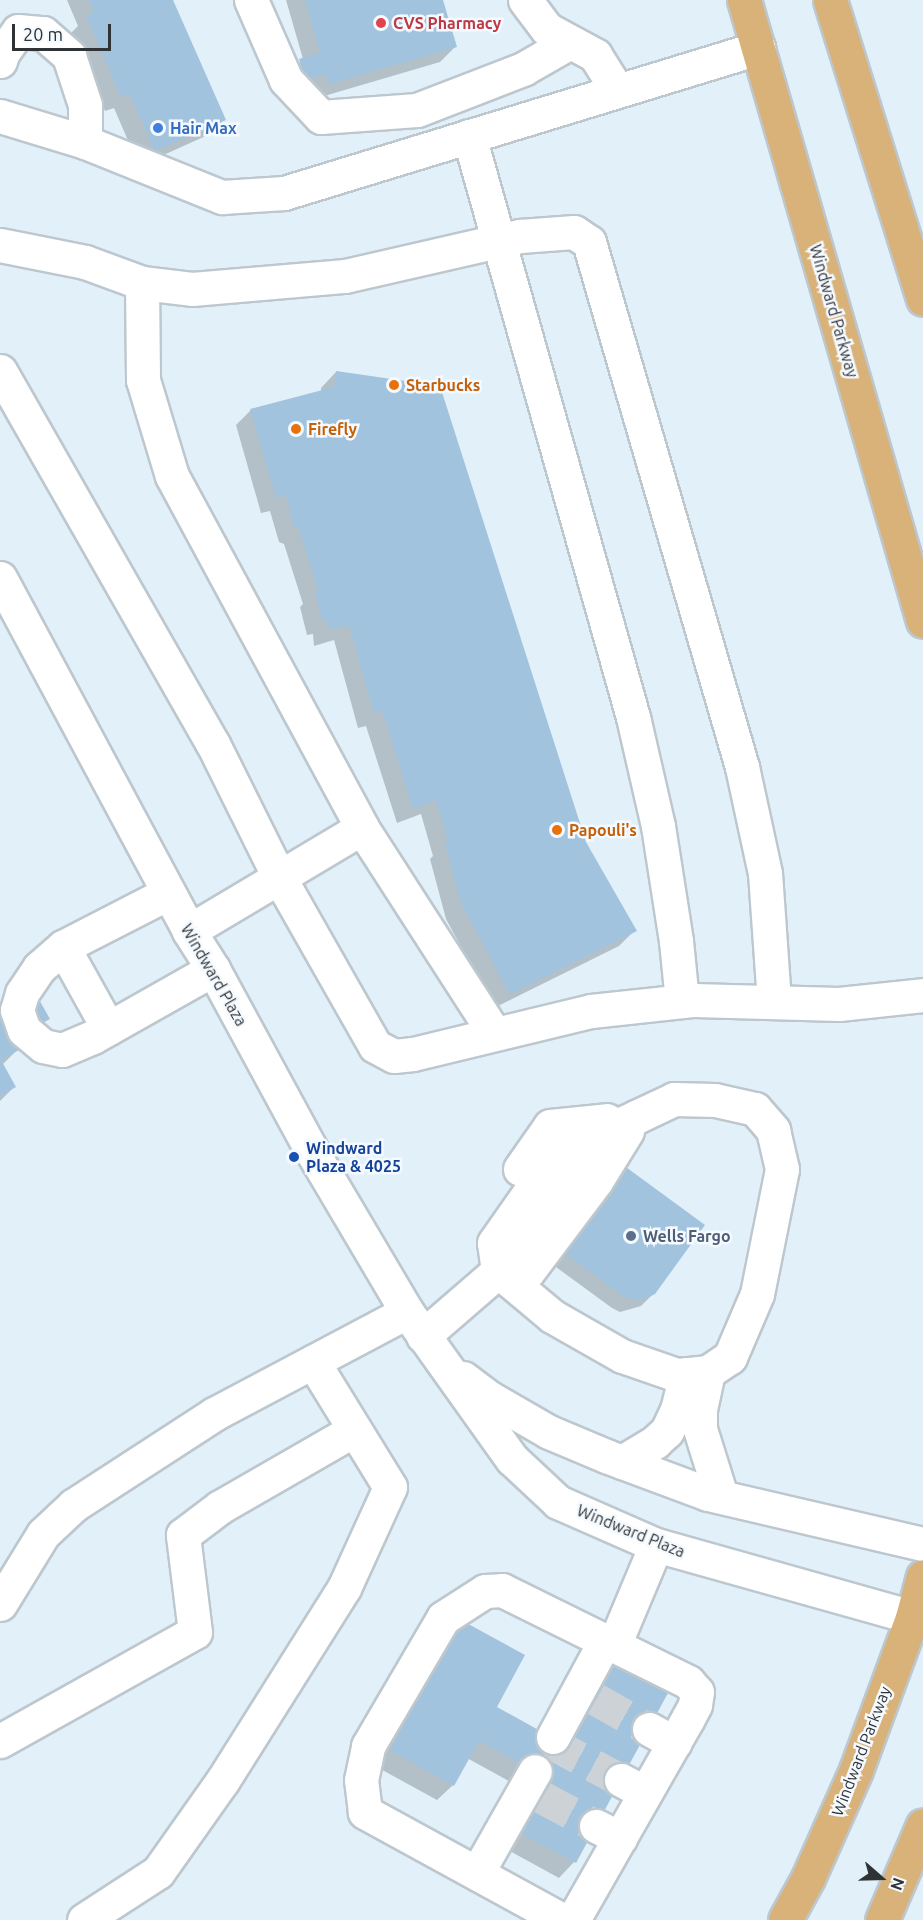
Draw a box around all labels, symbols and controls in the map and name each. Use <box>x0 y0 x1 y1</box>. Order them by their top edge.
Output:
scale bar <box>15 12 114 50</box>
place label: CVS Pharmacy <box>393 13 501 33</box>
marker: CVS Pharmacy <box>374 16 388 30</box>
text: 20 m <box>23 24 63 44</box>
place label: Hair Max <box>170 118 237 138</box>
marker: Hair Max <box>151 121 165 135</box>
street label: Windward Parkway <box>806 242 862 380</box>
place label: Starbucks <box>406 375 480 395</box>
marker: Starbucks <box>387 378 401 392</box>
place label: Firefly <box>308 419 357 439</box>
marker: Firefly <box>289 422 303 436</box>
place label: Papouli's <box>569 820 637 840</box>
marker: Papouli's <box>550 823 564 837</box>
street label: Windward Plaza <box>177 921 251 1029</box>
place label: Windward Plaza & 4025 <box>306 1138 401 1176</box>
marker: Windward Plaza & 4025 <box>287 1150 301 1164</box>
place label: Wells Fargo <box>643 1226 731 1246</box>
marker: Wells Fargo <box>624 1229 638 1243</box>
street label: Windward Plaza <box>574 1501 688 1561</box>
street label: Windward Parkway <box>827 1683 895 1819</box>
north arrow <box>851 1848 911 1908</box>
text: N <box>887 1875 908 1893</box>

